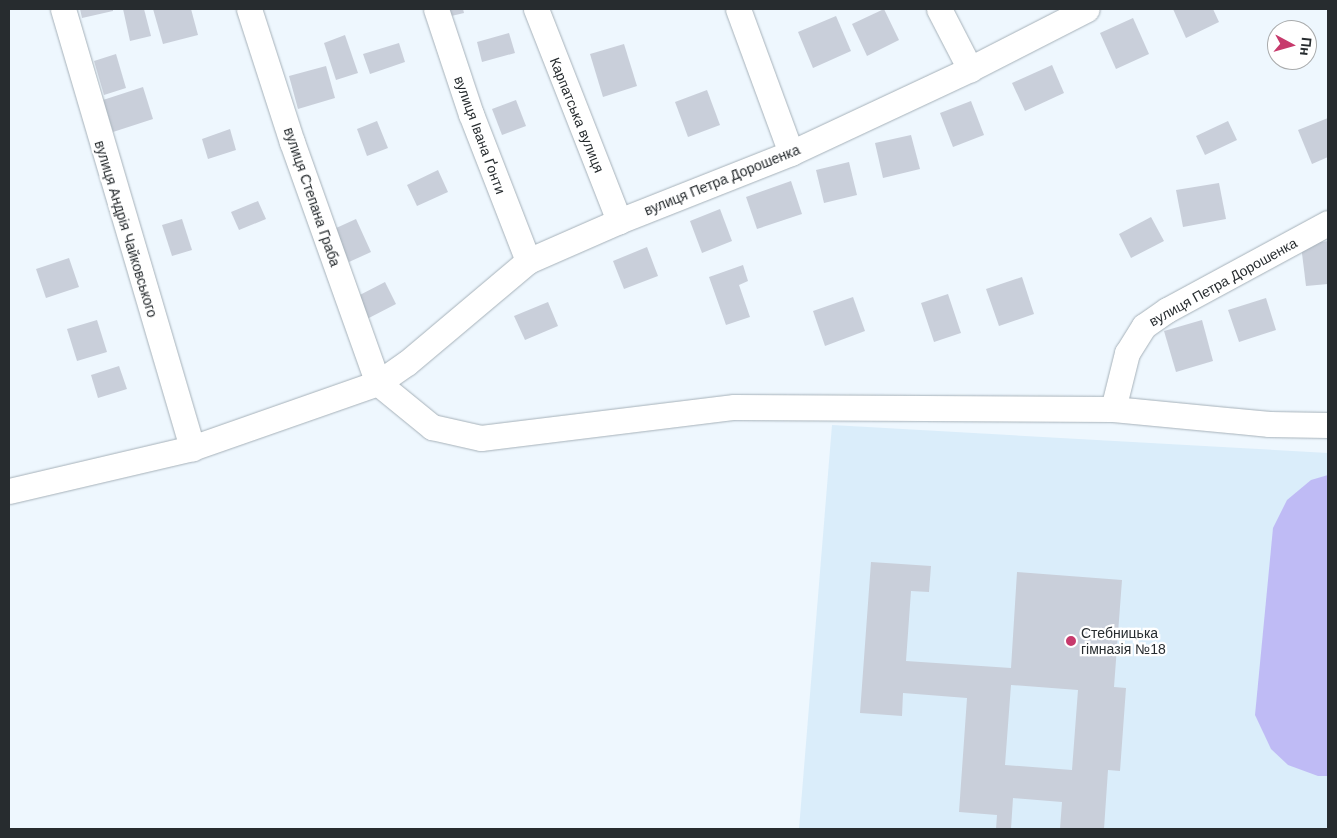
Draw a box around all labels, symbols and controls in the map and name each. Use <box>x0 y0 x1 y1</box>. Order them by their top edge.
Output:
north arrow <box>1267 20 1317 70</box>
text: Пн <box>1297 36 1315 57</box>
street label: Карпатська вулиця <box>546 55 608 175</box>
street label: вулиця Івана Ґонти <box>451 74 509 196</box>
street label: вулиця Степана Граба <box>280 125 344 269</box>
street label: вулиця Андрія Чайковського <box>91 138 161 320</box>
street label: вулиця Петра Дорошенка <box>642 141 802 219</box>
street label: вулиця Петра Дорошенка <box>1146 234 1300 330</box>
place label: Стебницька гімназія №18 <box>1081 625 1166 658</box>
marker: Стебницька гімназія №18 <box>1065 635 1077 647</box>

